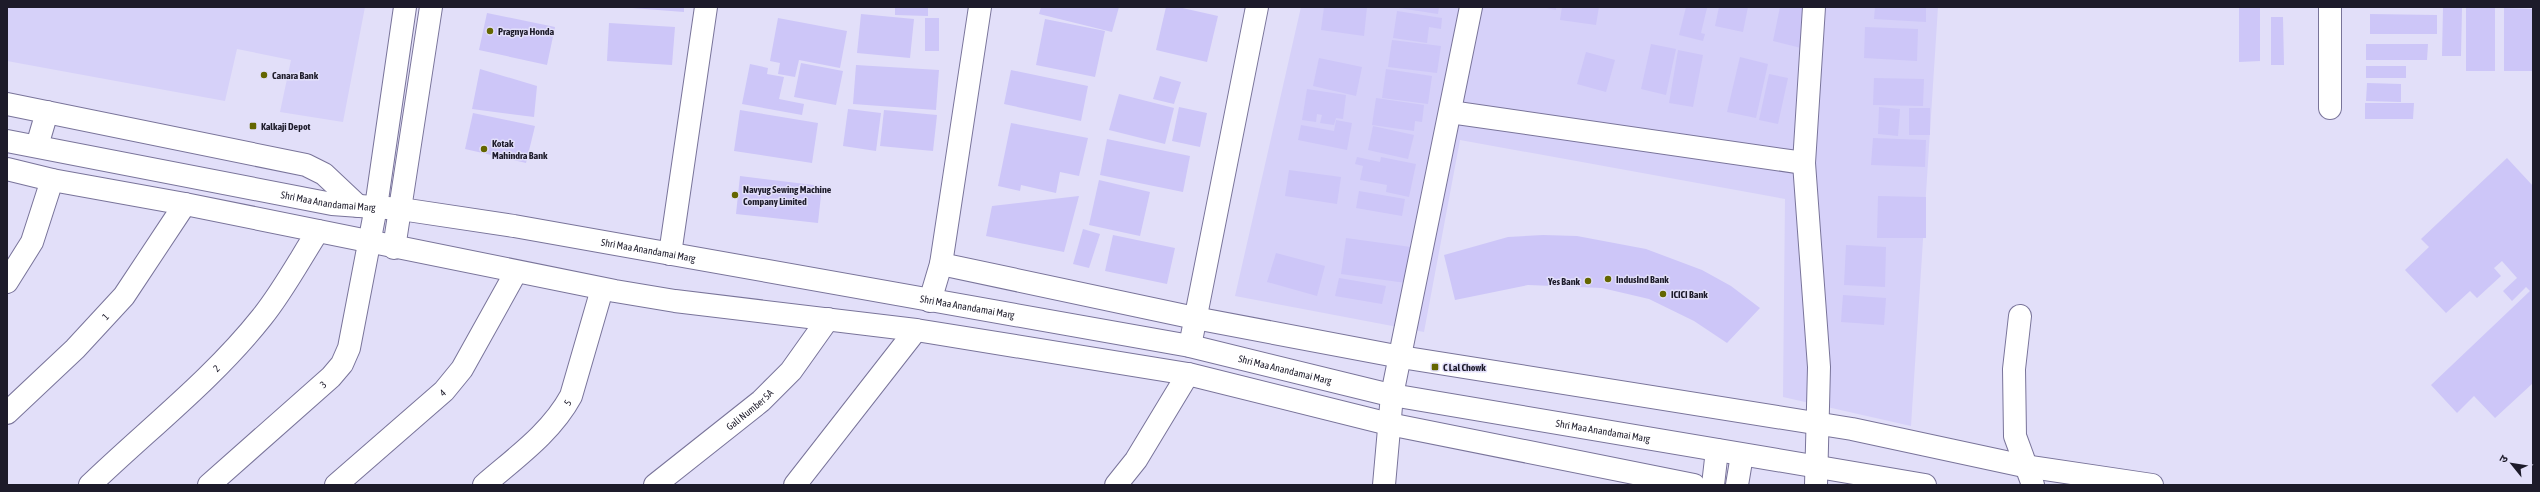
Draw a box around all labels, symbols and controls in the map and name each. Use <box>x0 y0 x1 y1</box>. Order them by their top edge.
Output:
marker: Pragnya Honda <box>485 26 495 36</box>
place label: Pragnya Honda <box>498 26 555 37</box>
marker: Canara Bank <box>259 70 269 80</box>
place label: Canara Bank <box>272 70 319 81</box>
marker: Kalkaji Depot <box>248 121 258 131</box>
place label: Kalkaji Depot <box>261 121 311 132</box>
place label: Kotak Mahindra Bank <box>492 138 548 161</box>
marker: Kotak Mahindra Bank <box>479 144 489 154</box>
place label: Navyug Sewing Machine Company Limited <box>743 184 832 207</box>
street label: Shri Maa Anandamai Marg <box>280 189 377 213</box>
marker: Navyug Sewing Machine Company Limited <box>730 190 740 200</box>
street label: Shri Maa Anandamai Marg <box>600 237 697 264</box>
marker: IndusInd Bank <box>1603 274 1613 284</box>
place label: IndusInd Bank <box>1616 274 1669 285</box>
place label: Yes Bank <box>1547 276 1581 287</box>
marker: Yes Bank <box>1583 276 1593 286</box>
marker: ICICI Bank <box>1658 289 1668 299</box>
place label: ICICI Bank <box>1671 289 1708 300</box>
street label: Shri Maa Anandamai Marg <box>919 293 1016 321</box>
street label: 1 <box>100 311 111 322</box>
street label: Shri Maa Anandamai Marg <box>1237 353 1333 387</box>
marker: C Lal Chowk <box>1430 362 1440 372</box>
place label: C Lal Chowk <box>1443 362 1486 373</box>
street label: 2 <box>211 363 222 374</box>
street label: 3 <box>318 379 329 390</box>
street label: 4 <box>437 387 448 398</box>
street label: Gali Number 5A <box>724 387 776 432</box>
street label: 5 <box>562 397 574 407</box>
street label: Shri Maa Anandamai Marg <box>1555 418 1652 445</box>
north arrow <box>2492 444 2532 484</box>
text: उ <box>2497 453 2510 465</box>

